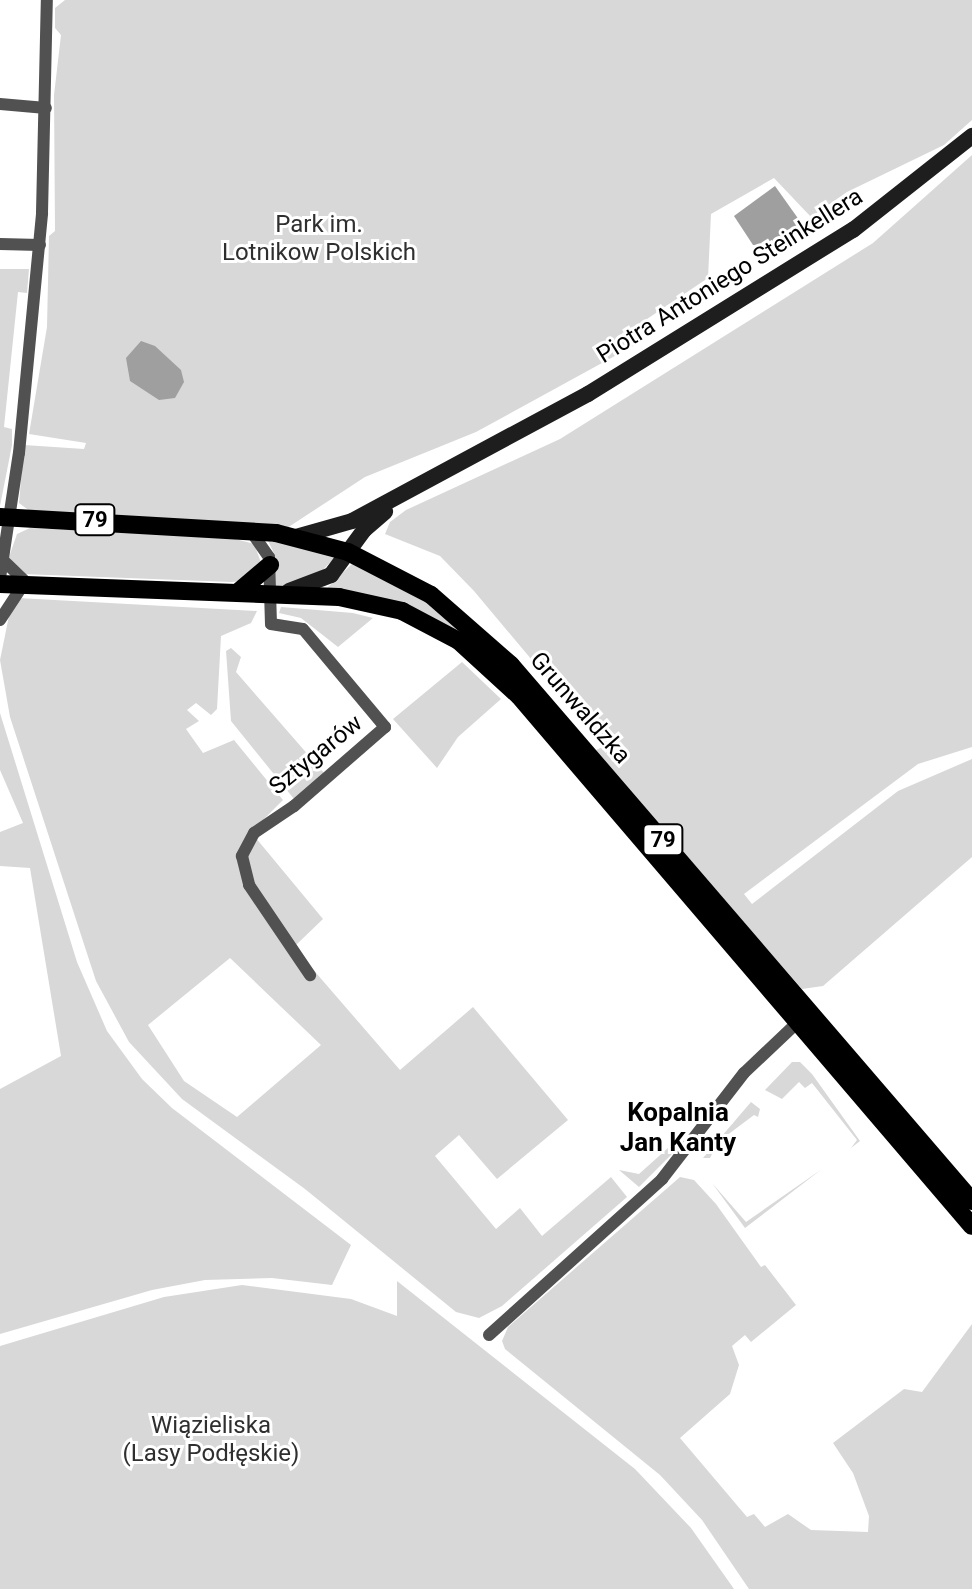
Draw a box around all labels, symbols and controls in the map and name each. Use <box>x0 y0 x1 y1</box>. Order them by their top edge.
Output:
street label: Piotra Antoniego Steinkellera <box>592 182 868 370</box>
park label: Park im. Lotnikow Polskich <box>222 211 416 267</box>
road number: 79 <box>73 502 117 538</box>
street label: Grunwaldzka <box>524 646 636 770</box>
street label: Sztygarów <box>264 709 368 801</box>
road number: 79 <box>641 822 685 858</box>
district label: Kopalnia Jan Kanty <box>620 1097 736 1158</box>
park label: Wiązieliska (Lasy Podłęskie) <box>123 1412 299 1468</box>

